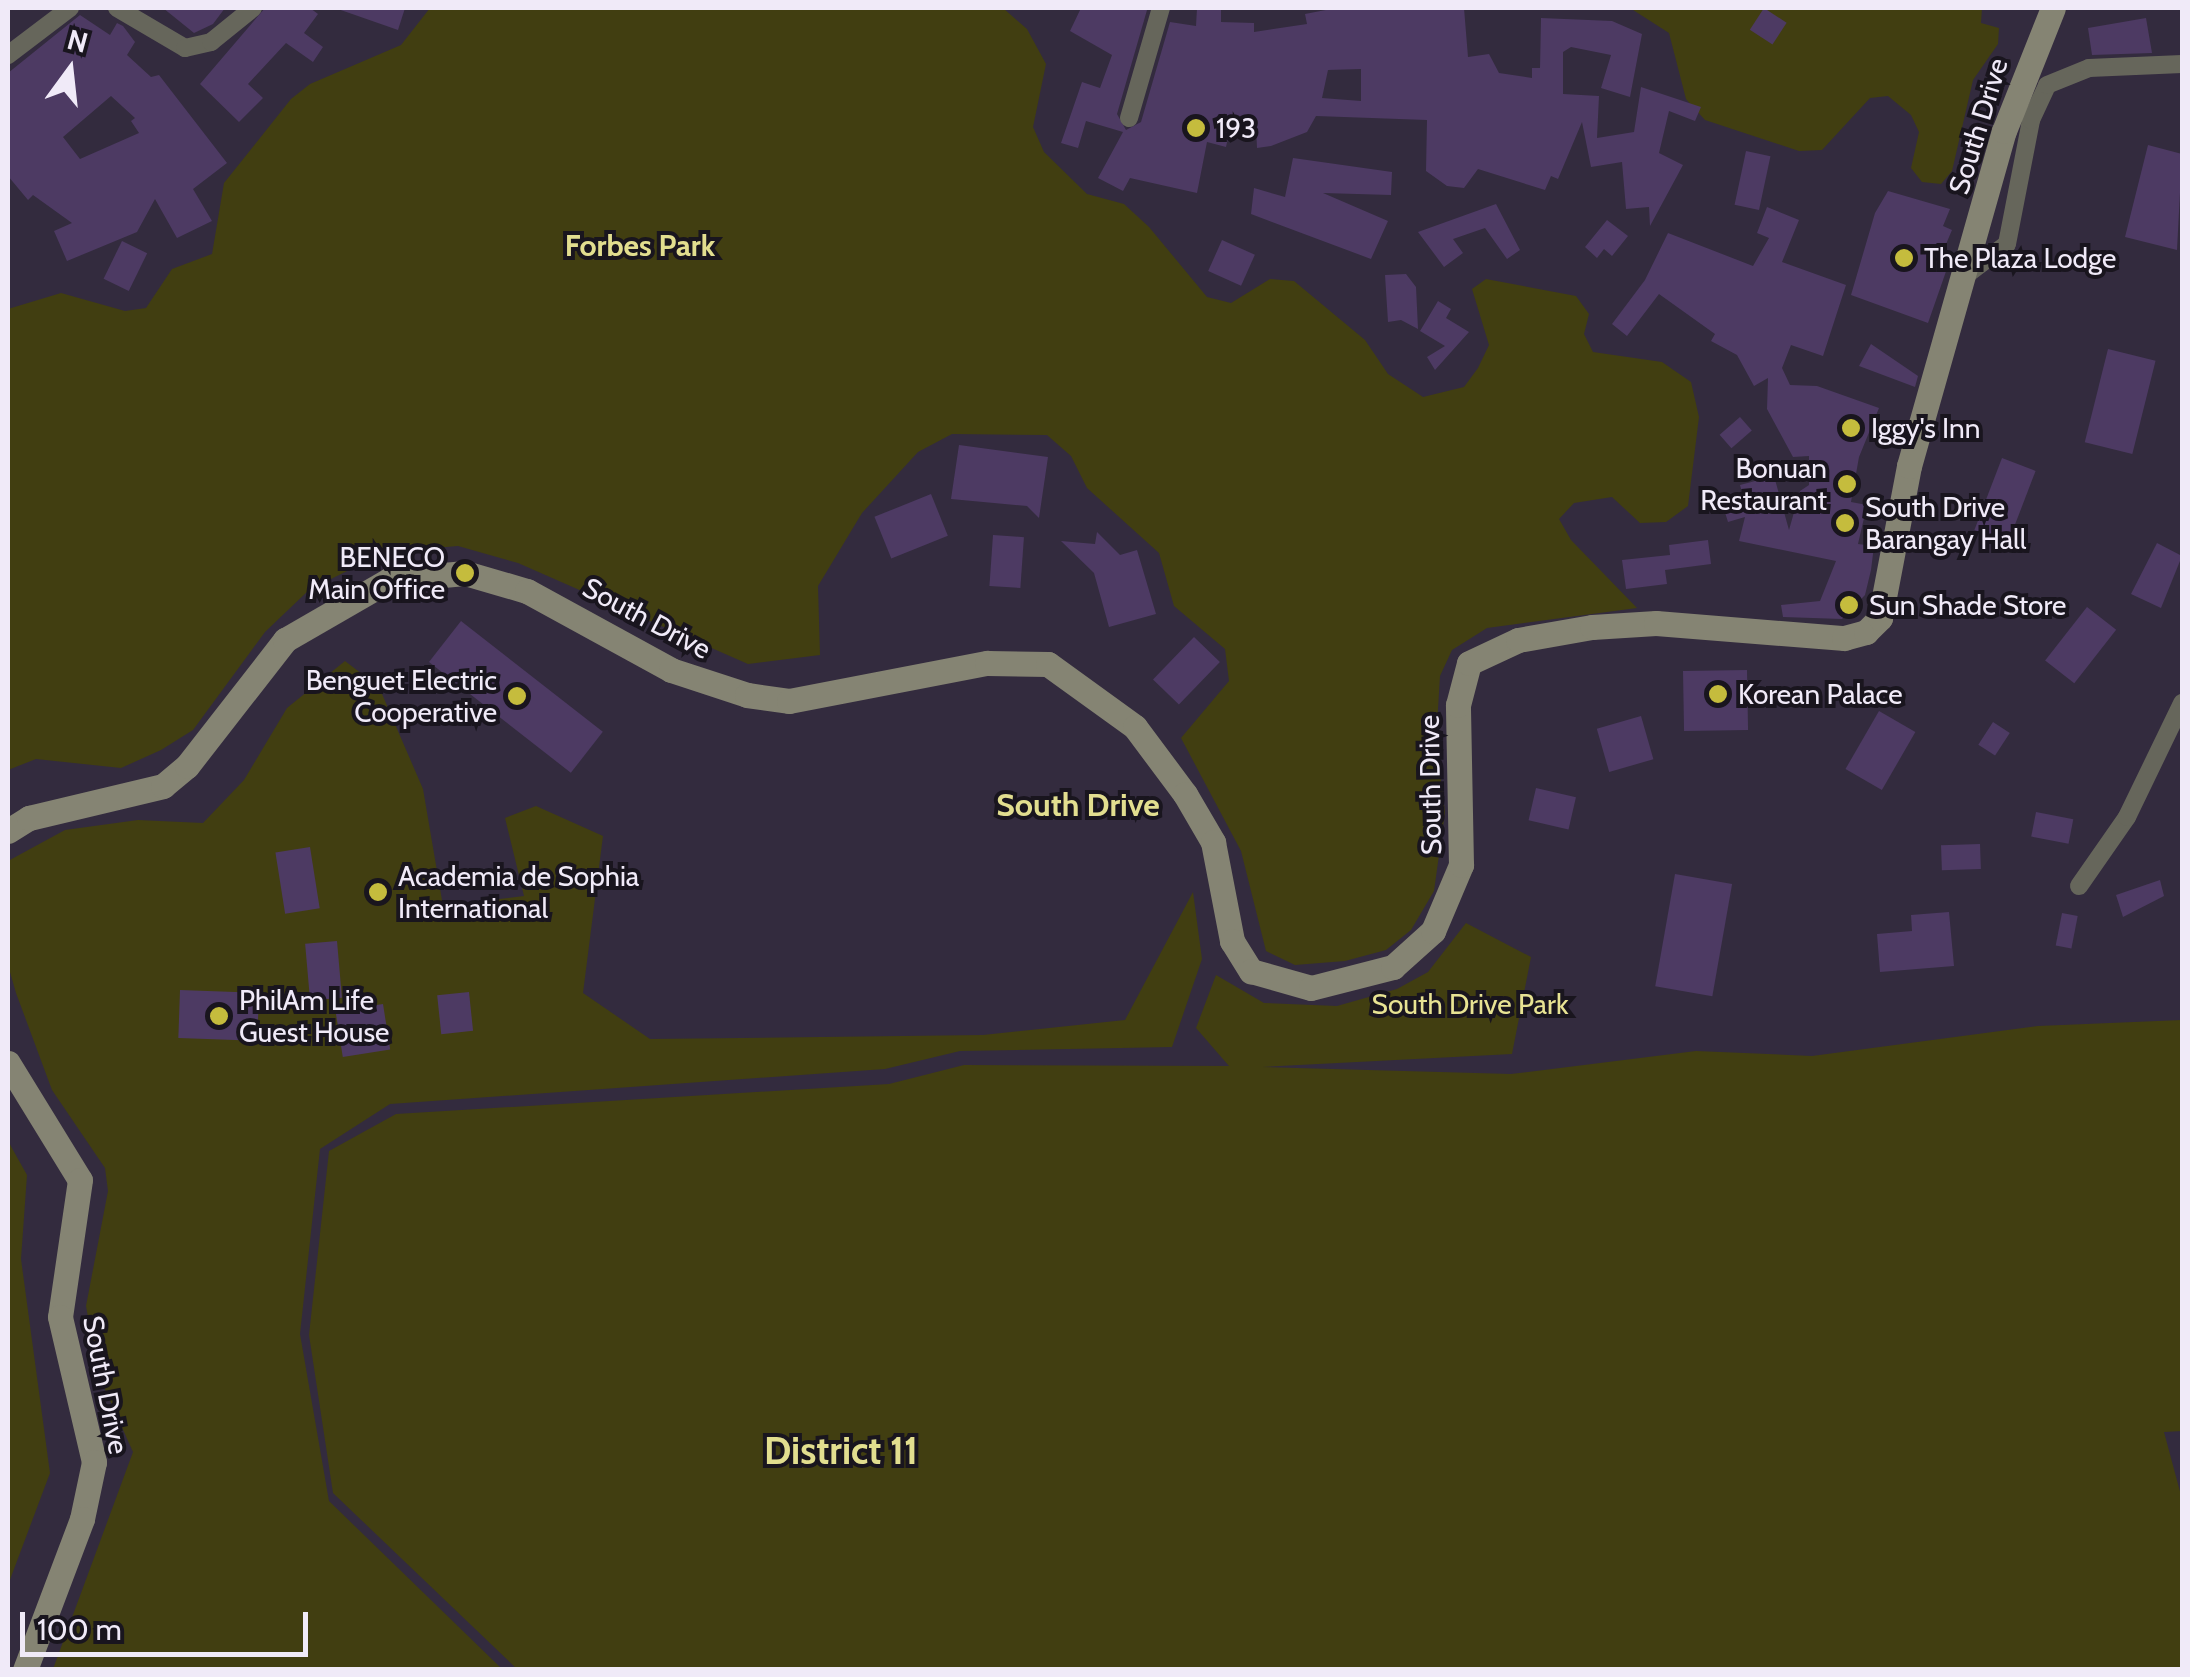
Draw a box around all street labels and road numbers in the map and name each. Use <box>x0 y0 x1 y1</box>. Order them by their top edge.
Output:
street label: South Drive <box>1941 54 2015 198</box>
street label: South Drive <box>577 570 717 666</box>
street label: South Drive <box>1412 715 1448 855</box>
street label: South Drive <box>76 1313 136 1457</box>

